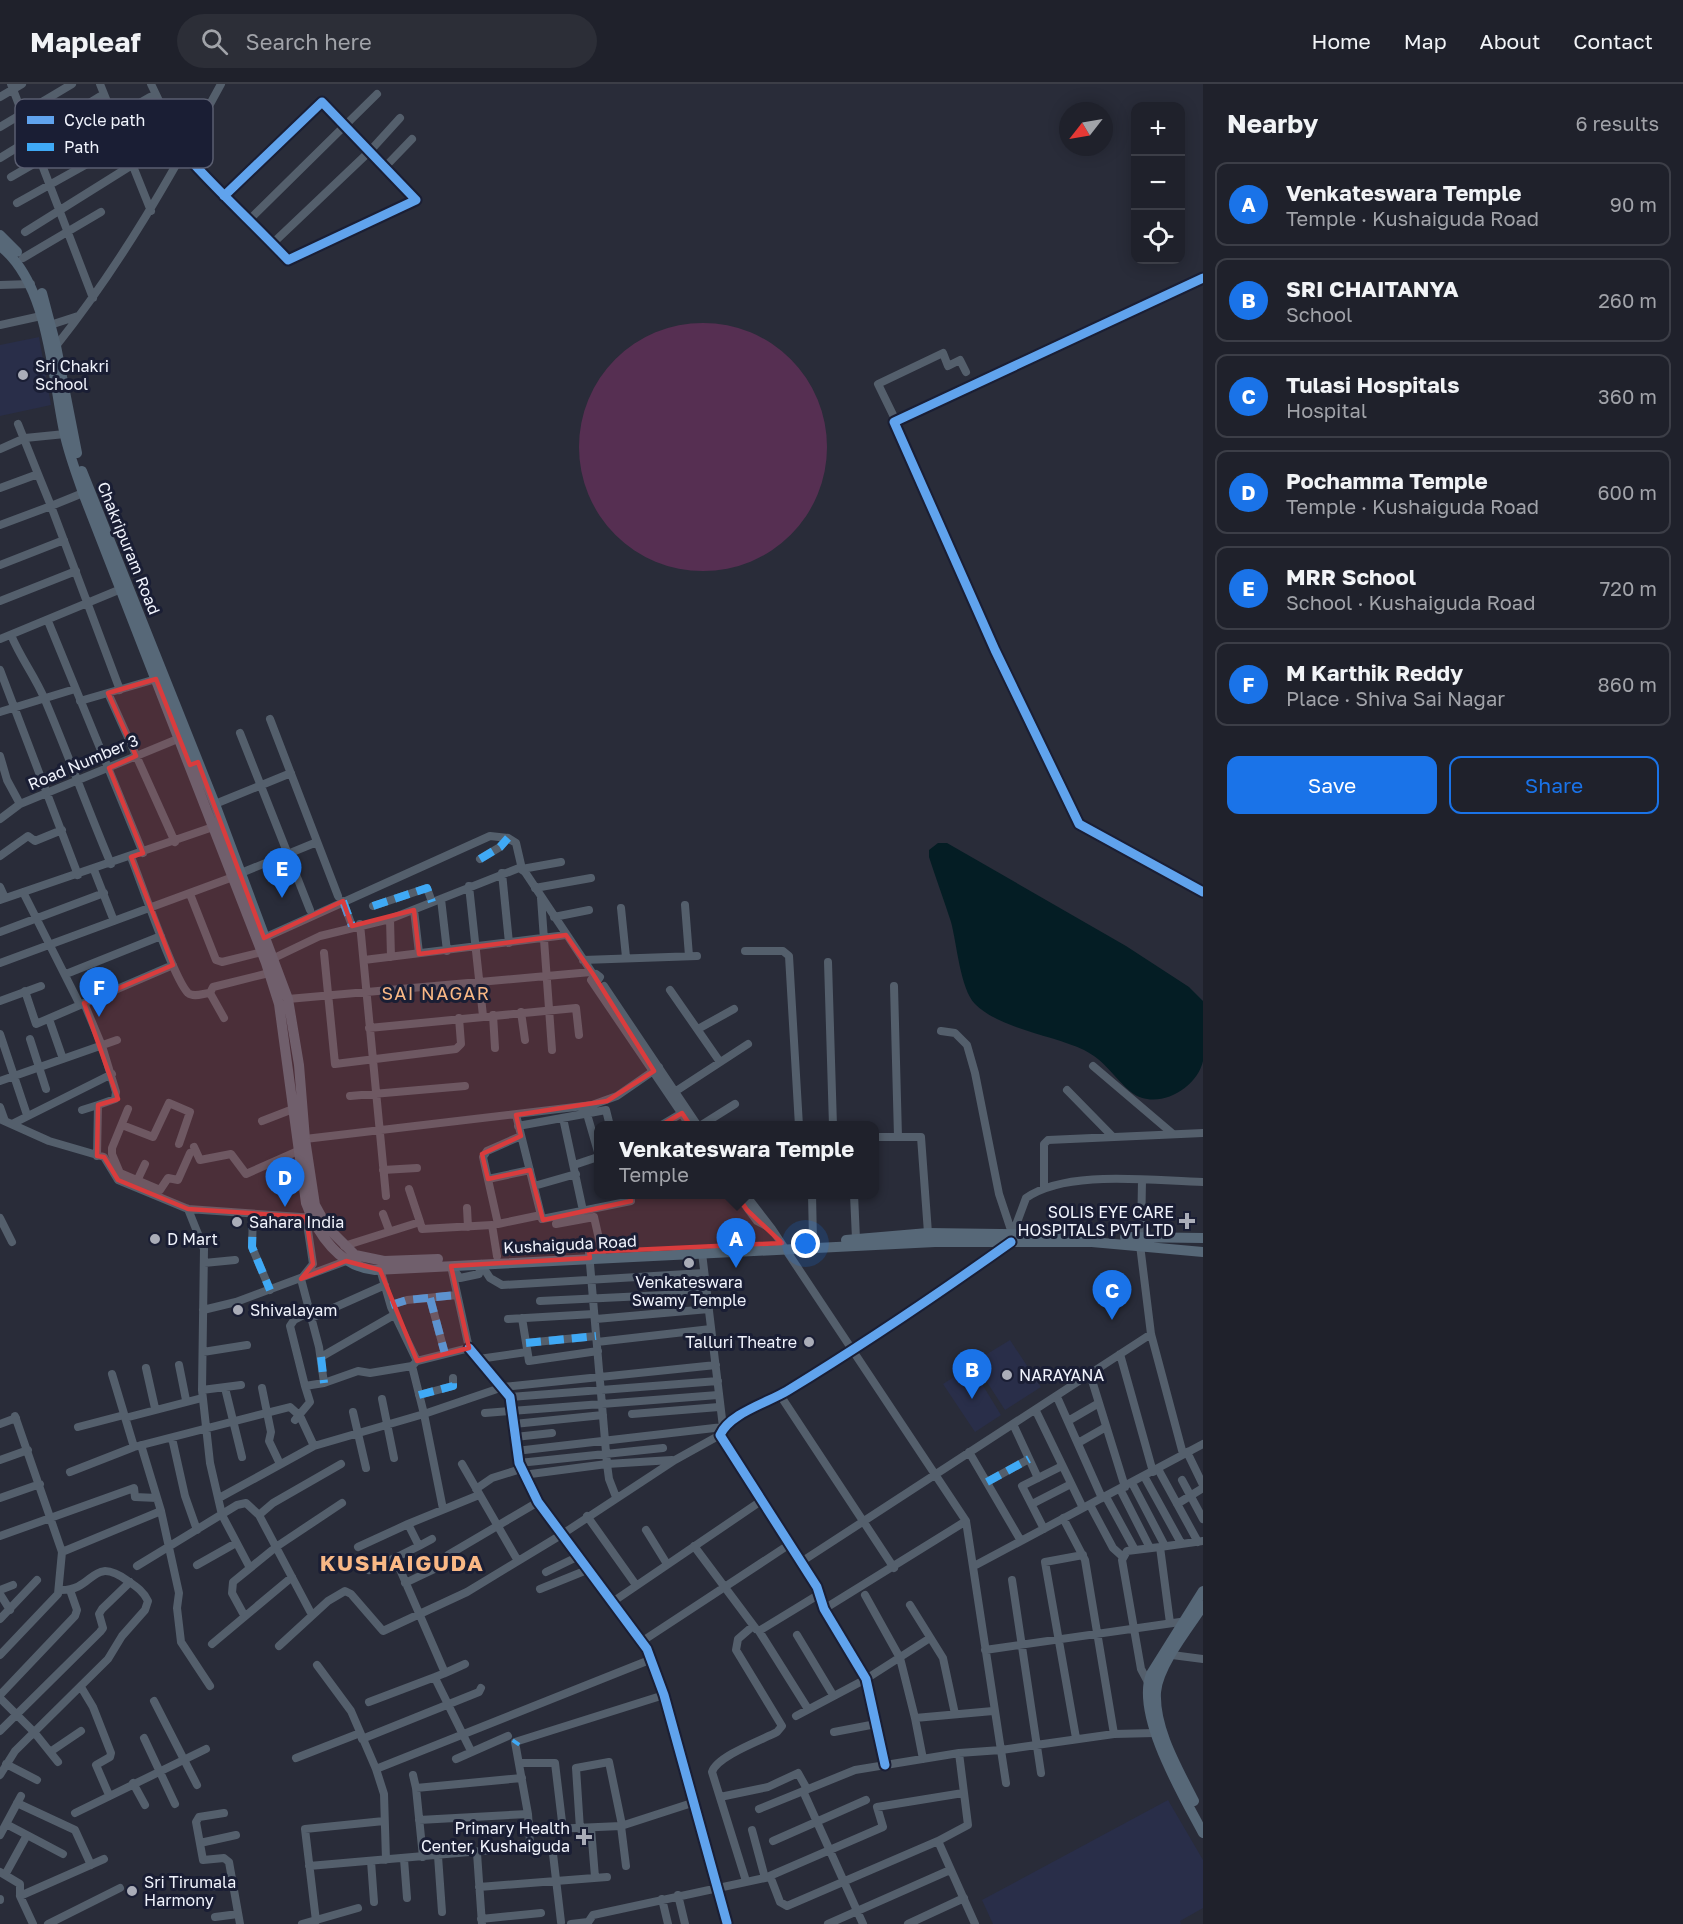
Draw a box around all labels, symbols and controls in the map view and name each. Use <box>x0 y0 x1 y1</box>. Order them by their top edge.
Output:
search box <box>177 14 597 68</box>
text: Mapleaf <box>30 25 141 58</box>
icon: search <box>198 25 231 58</box>
text: Search here <box>246 28 372 55</box>
text: Home <box>1311 28 1371 54</box>
text: Map <box>1404 28 1447 54</box>
text: About <box>1480 28 1540 54</box>
text: Contact <box>1573 28 1653 54</box>
legend <box>15 99 213 168</box>
north arrow <box>1059 102 1113 156</box>
map controls <box>1131 102 1185 264</box>
button: + <box>1131 102 1185 156</box>
text: Nearby <box>1227 108 1318 139</box>
text: Cycle path <box>64 110 145 130</box>
text: 6 results <box>1575 111 1659 135</box>
text: Path <box>64 137 99 157</box>
button: − <box>1131 156 1185 210</box>
text: Venkateswara Temple <box>1286 179 1521 206</box>
text: A <box>1241 192 1256 216</box>
text: 90 m <box>1610 192 1657 216</box>
text: Temple · Kushaiguda Road <box>1286 206 1539 230</box>
button: locate <box>1131 210 1185 264</box>
text: SRI CHAITANYA <box>1286 275 1459 302</box>
text: B <box>1241 288 1256 312</box>
text: 260 m <box>1598 288 1657 312</box>
text: School <box>1286 302 1352 326</box>
place label: Sri Chakri School <box>35 356 109 394</box>
marker: Sri Chakri School <box>16 368 30 382</box>
text: Tulasi Hospitals <box>1286 371 1460 398</box>
text: C <box>1241 384 1256 408</box>
text: 360 m <box>1598 384 1657 408</box>
text: Hospital <box>1286 398 1367 422</box>
text: Pochamma Temple <box>1286 467 1488 494</box>
street label: Chakripuram Road <box>93 479 165 617</box>
text: D <box>1241 480 1256 504</box>
text: 600 m <box>1597 480 1657 504</box>
text: Temple · Kushaiguda Road <box>1286 494 1539 518</box>
text: MRR School <box>1286 563 1416 590</box>
text: E <box>1242 576 1255 600</box>
text: 720 m <box>1600 576 1657 600</box>
text: School · Kushaiguda Road <box>1286 590 1535 614</box>
text: M Karthik Reddy <box>1286 659 1463 686</box>
text: F <box>1243 672 1254 696</box>
text: 860 m <box>1598 672 1657 696</box>
text: Place · Shiva Sai Nagar <box>1286 686 1505 710</box>
street label: Road Number 3 <box>25 730 141 794</box>
button: Save <box>1227 756 1437 814</box>
button: Share <box>1449 756 1659 814</box>
pin: E <box>262 848 302 898</box>
pin: F <box>80 968 118 1017</box>
district label: SAI NAGAR <box>381 982 491 1004</box>
popup <box>594 1121 879 1199</box>
text: Venkateswara Temple <box>619 1135 854 1162</box>
pin: D <box>266 1158 304 1207</box>
text: Temple <box>619 1162 689 1186</box>
place label: SOLIS EYE CARE HOSPITALS PVT LTD <box>1017 1202 1174 1240</box>
place label: Sahara India <box>249 1212 344 1232</box>
marker: SOLIS EYE CARE HOSPITALS PVT LTD <box>1178 1212 1196 1230</box>
marker: Sahara India <box>230 1215 244 1229</box>
pin: A <box>716 1218 756 1268</box>
place label: D Mart <box>167 1229 218 1249</box>
your location <box>791 1229 820 1258</box>
street label: Kushaiguda Road <box>503 1231 637 1257</box>
marker: D Mart <box>148 1232 162 1246</box>
marker: Venkateswara Swamy Temple <box>682 1256 696 1270</box>
pin: C <box>1092 1270 1132 1320</box>
place label: Venkateswara Swamy Temple <box>632 1272 746 1310</box>
place label: Shivalayam <box>250 1300 337 1320</box>
marker: Shivalayam <box>231 1303 245 1317</box>
place label: Talluri Theatre <box>685 1332 797 1352</box>
marker: Talluri Theatre <box>802 1335 816 1349</box>
pin: B <box>952 1350 992 1399</box>
place label: NARAYANA <box>1019 1365 1104 1385</box>
marker: NARAYANA <box>1000 1368 1014 1382</box>
district label: KUSHAIGUDA <box>320 1549 484 1576</box>
place label: Primary Health Center, Kushaiguda <box>421 1818 570 1856</box>
marker: Primary Health Center, Kushaiguda <box>575 1828 593 1846</box>
place label: Sri Tirumala Harmony <box>144 1872 236 1910</box>
marker: Sri Tirumala Harmony <box>125 1884 139 1898</box>

